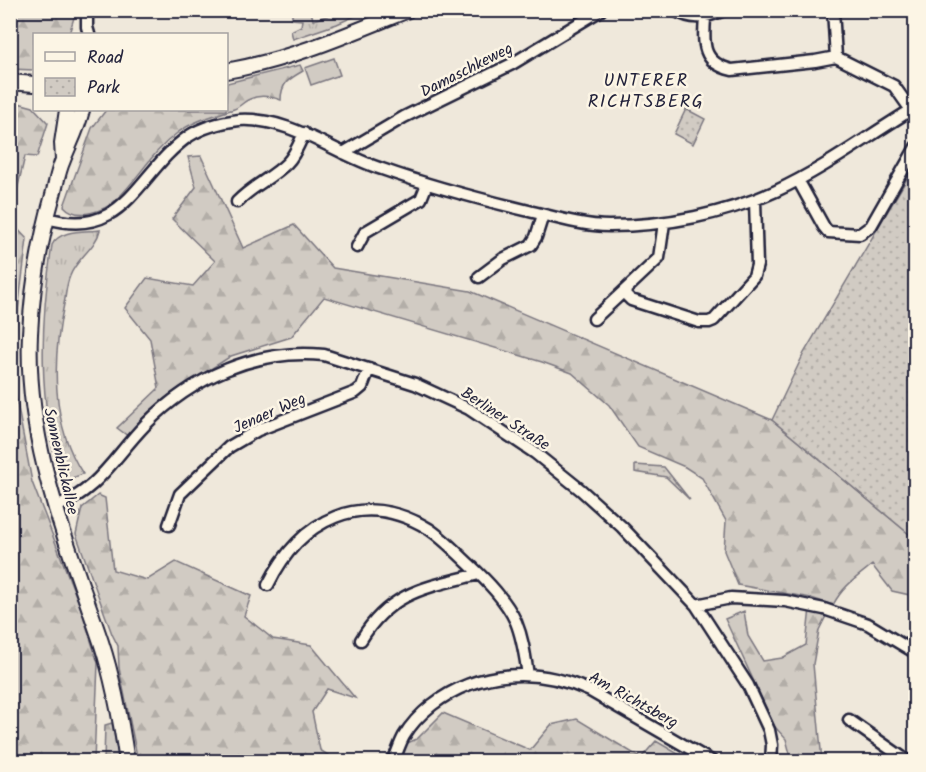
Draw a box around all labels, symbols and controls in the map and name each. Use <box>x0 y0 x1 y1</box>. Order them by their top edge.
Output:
legend <box>33 33 228 111</box>
street label: Damaschkeweg <box>416 36 517 104</box>
text: Road <box>87 44 124 73</box>
district label: UNTERER RICHTSBERG <box>588 67 704 117</box>
text: Park <box>87 74 120 103</box>
street label: Berliner Straße <box>456 381 555 457</box>
street label: Jenaer Weg <box>229 386 310 440</box>
street label: Sonnenblickallee <box>36 405 85 517</box>
street label: Am Richtsberg <box>584 665 683 735</box>

